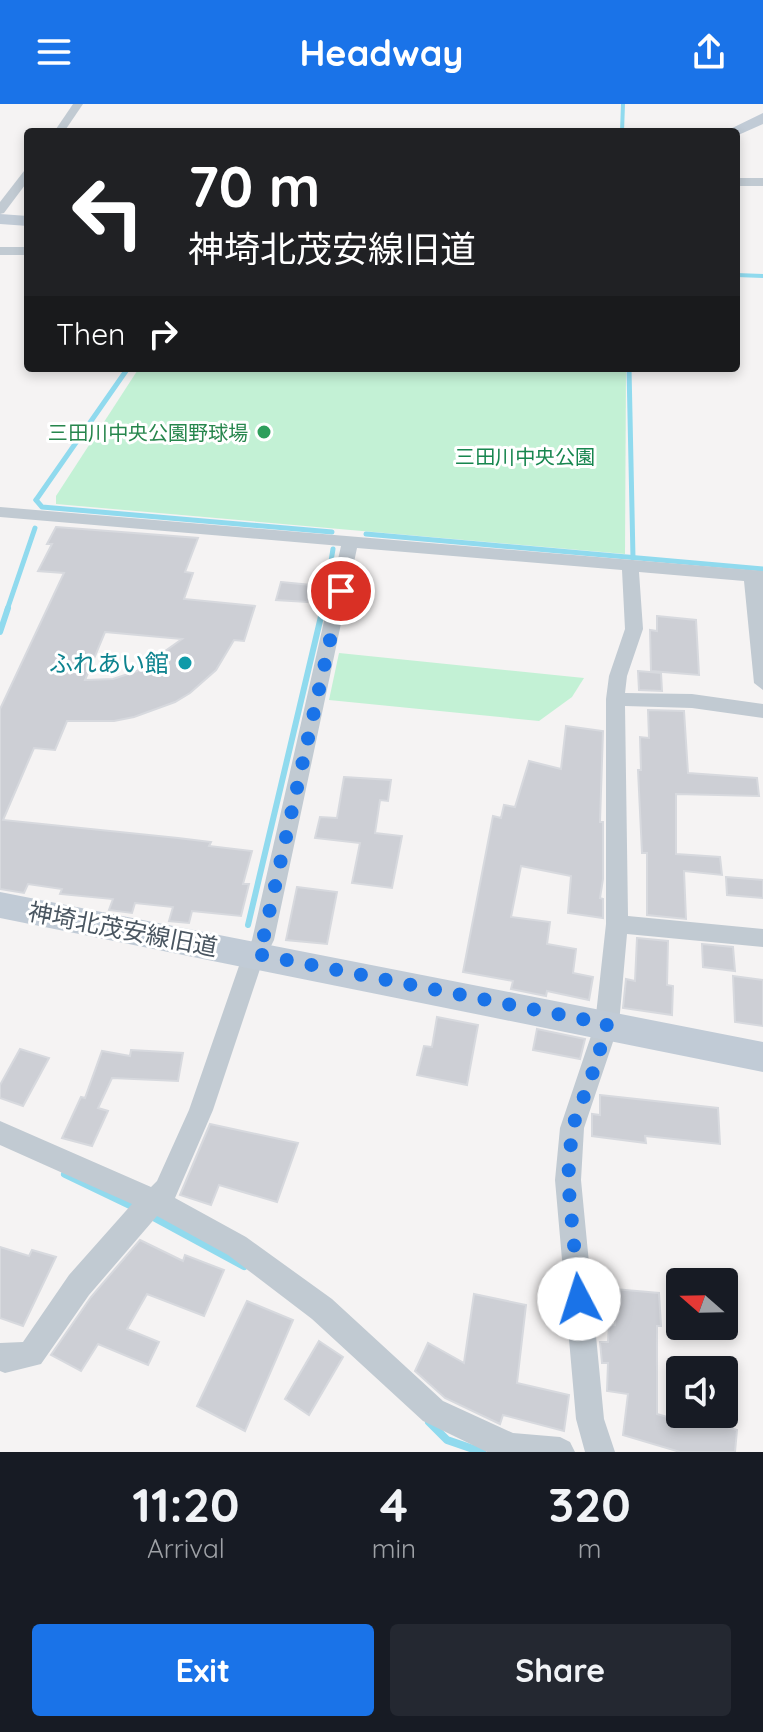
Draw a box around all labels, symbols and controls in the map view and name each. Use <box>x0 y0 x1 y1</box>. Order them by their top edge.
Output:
icon: menu <box>32 30 76 74</box>
text: Headway <box>299 30 464 75</box>
icon: share <box>687 30 731 74</box>
text: 70 m <box>188 151 320 221</box>
icon: left <box>56 160 160 264</box>
text: 神埼北茂安線旧道 <box>188 226 476 271</box>
icon: right <box>141 312 185 356</box>
text: Then <box>56 315 125 353</box>
place label: 三田川中央公園野球場 <box>48 420 248 445</box>
marker: 三田川中央公園野球場 <box>255 423 273 441</box>
park label: 三田川中央公園 <box>455 444 595 469</box>
pin <box>307 557 375 625</box>
icon: arrive <box>319 569 363 613</box>
place label: ふれあい館 <box>49 648 169 678</box>
marker: ふれあい館 <box>176 654 194 672</box>
street label: 神埼北茂安線旧道 <box>26 896 220 962</box>
position arrow <box>537 1257 621 1341</box>
north arrow <box>666 1268 738 1340</box>
map controls <box>666 1268 738 1428</box>
button: sound <box>666 1356 738 1428</box>
text: 11:20 <box>132 1474 239 1534</box>
text: 4 <box>380 1474 408 1534</box>
text: 320 <box>548 1474 631 1534</box>
text: Arrival <box>147 1532 225 1565</box>
text: min <box>372 1532 416 1565</box>
text: m <box>578 1532 601 1565</box>
button: Exit <box>32 1624 374 1716</box>
button: Share <box>390 1624 731 1716</box>

